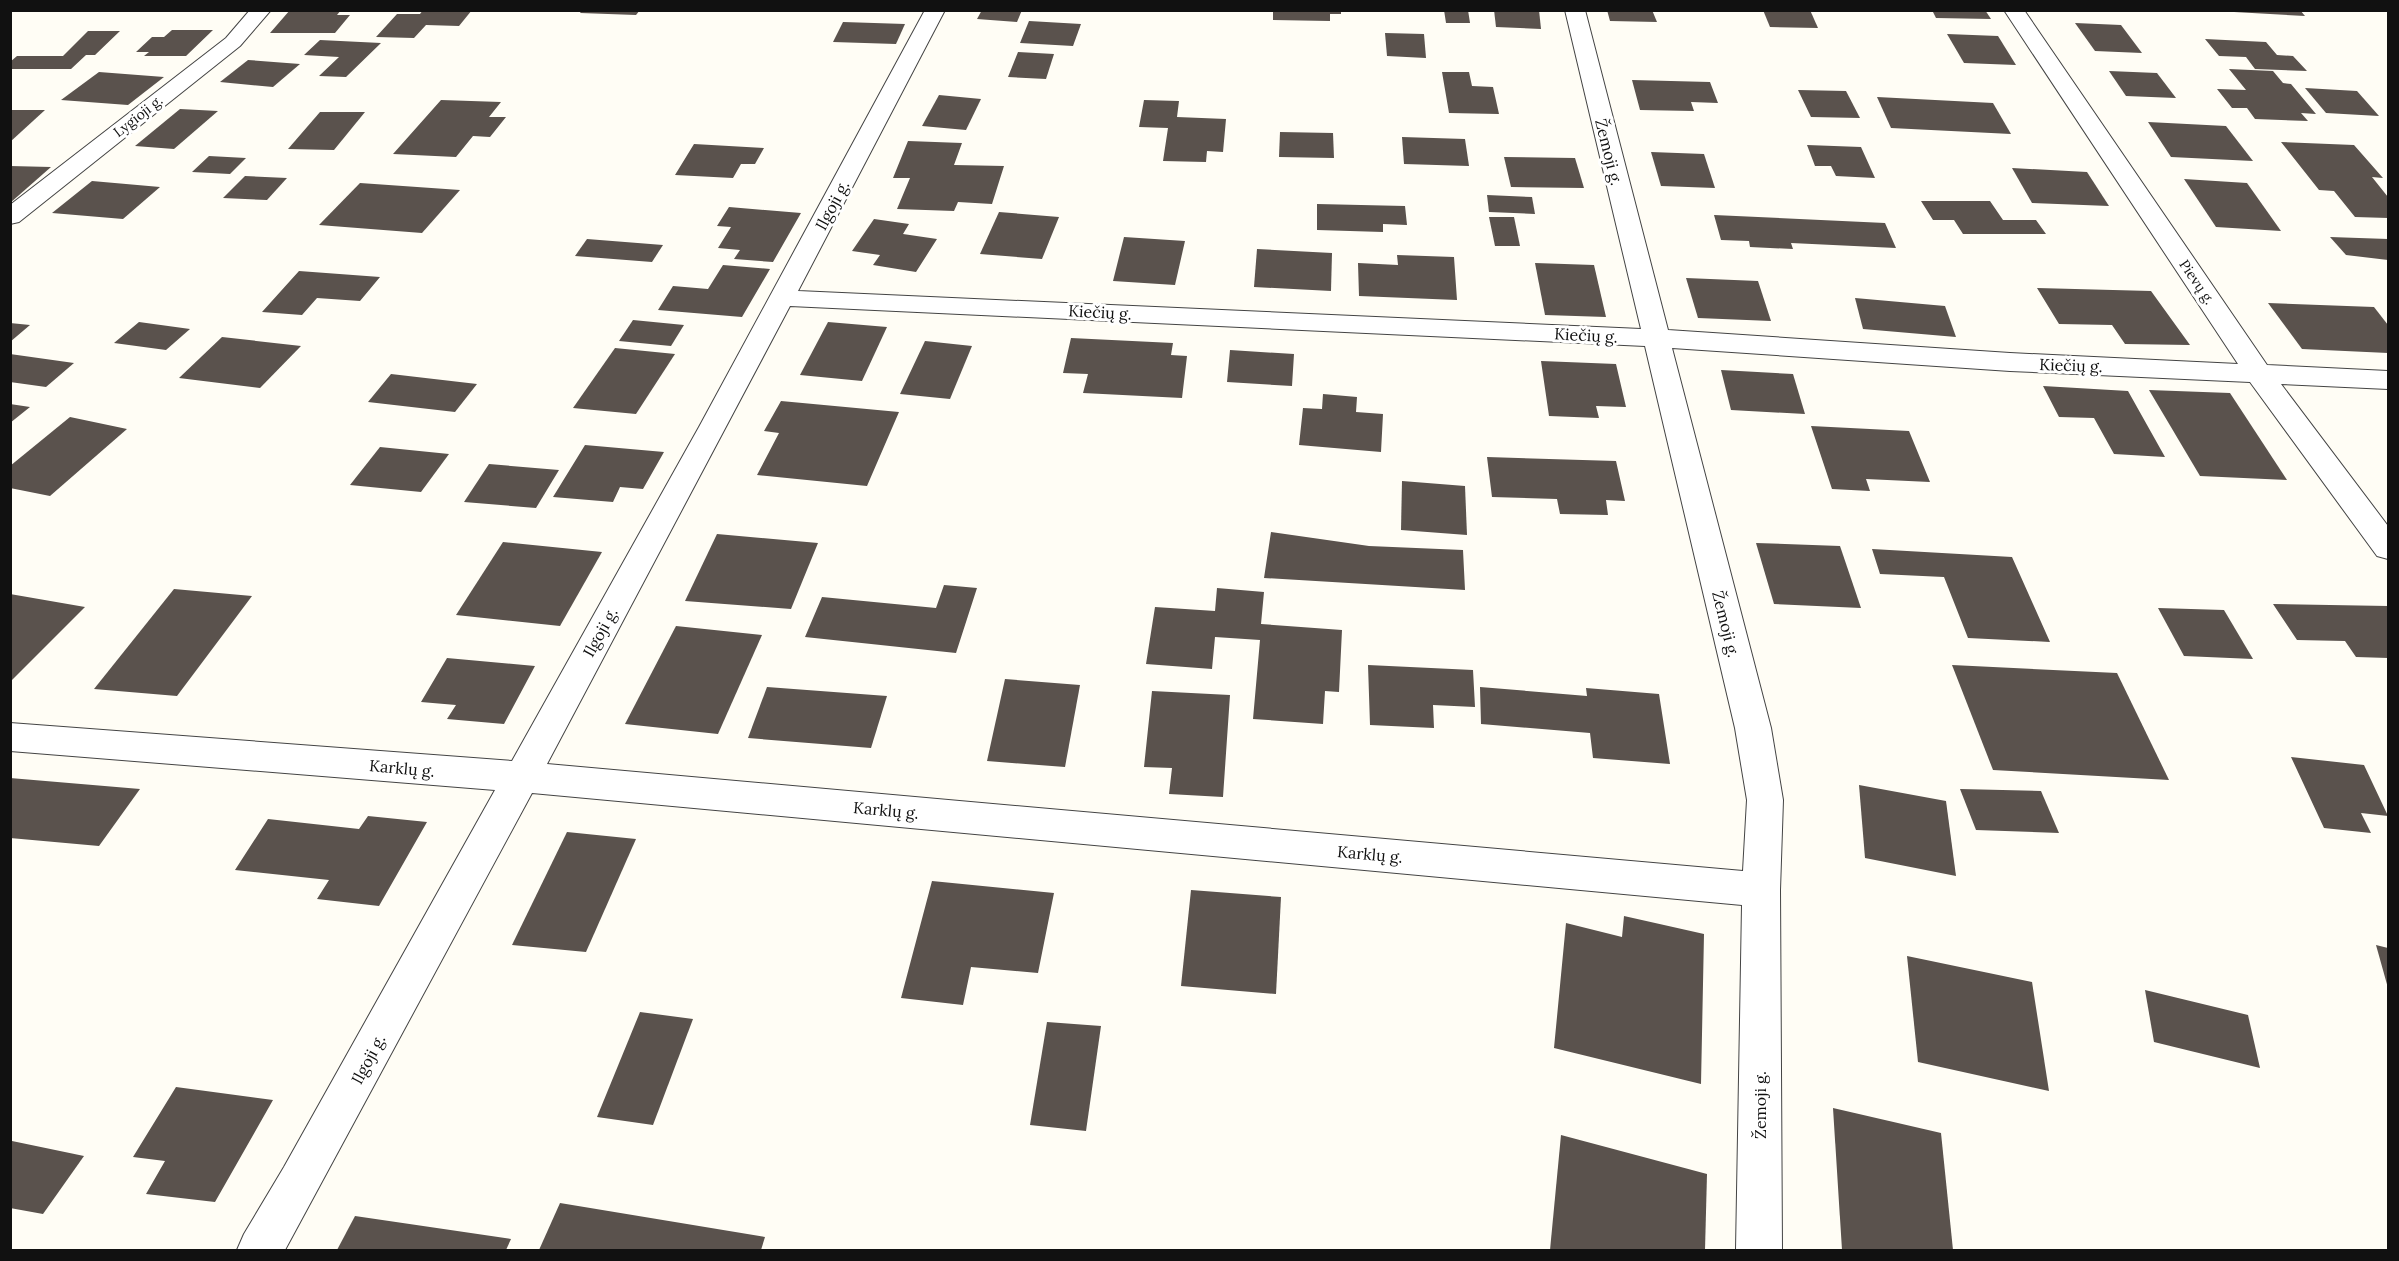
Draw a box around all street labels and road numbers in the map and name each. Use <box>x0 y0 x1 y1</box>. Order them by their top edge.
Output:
street label: Lygioji g. <box>110 91 166 141</box>
street label: Žemoji g. <box>1591 117 1627 187</box>
street label: Ilgoji g. <box>811 177 853 233</box>
street label: Pievų g. <box>2175 256 2219 308</box>
street label: Kiečių g. <box>1068 300 1132 324</box>
street label: Kiečių g. <box>1554 323 1618 347</box>
street label: Kiečių g. <box>2039 354 2103 376</box>
street label: Žemoji g. <box>1708 589 1744 659</box>
street label: Ilgoji g. <box>578 604 622 660</box>
street label: Karklų g. <box>368 755 436 781</box>
street label: Karklų g. <box>852 797 920 823</box>
street label: Karklų g. <box>1336 841 1404 867</box>
street label: Ilgoji g. <box>347 1031 389 1087</box>
street label: Žemoji g. <box>1750 1071 1770 1139</box>

